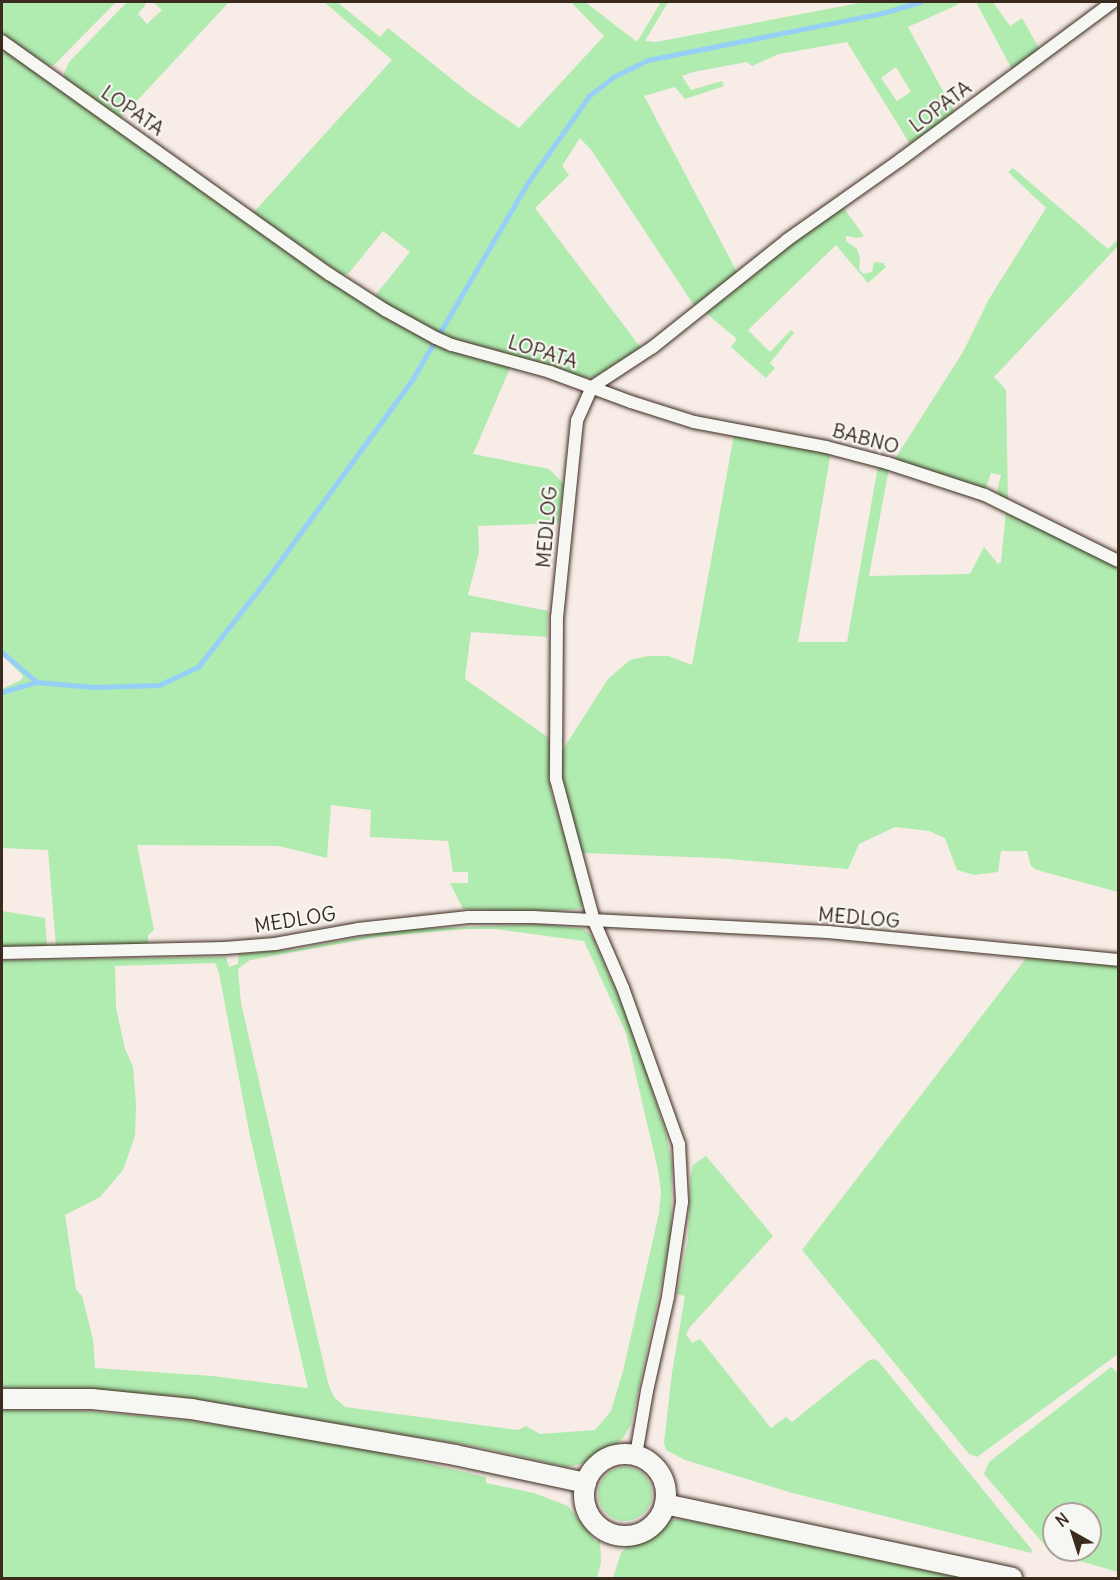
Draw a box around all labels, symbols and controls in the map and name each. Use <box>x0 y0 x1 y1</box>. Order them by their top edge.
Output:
street label: LOPATA <box>904 75 976 137</box>
street label: LOPATA <box>97 80 169 140</box>
street label: LOPATA <box>505 329 581 373</box>
street label: BABNO <box>830 418 902 458</box>
street label: MEDLOG <box>530 485 562 569</box>
street label: MEDLOG <box>253 901 337 937</box>
street label: MEDLOG <box>817 901 901 933</box>
north arrow <box>1042 1502 1102 1562</box>
text: N <box>1051 1508 1073 1531</box>

